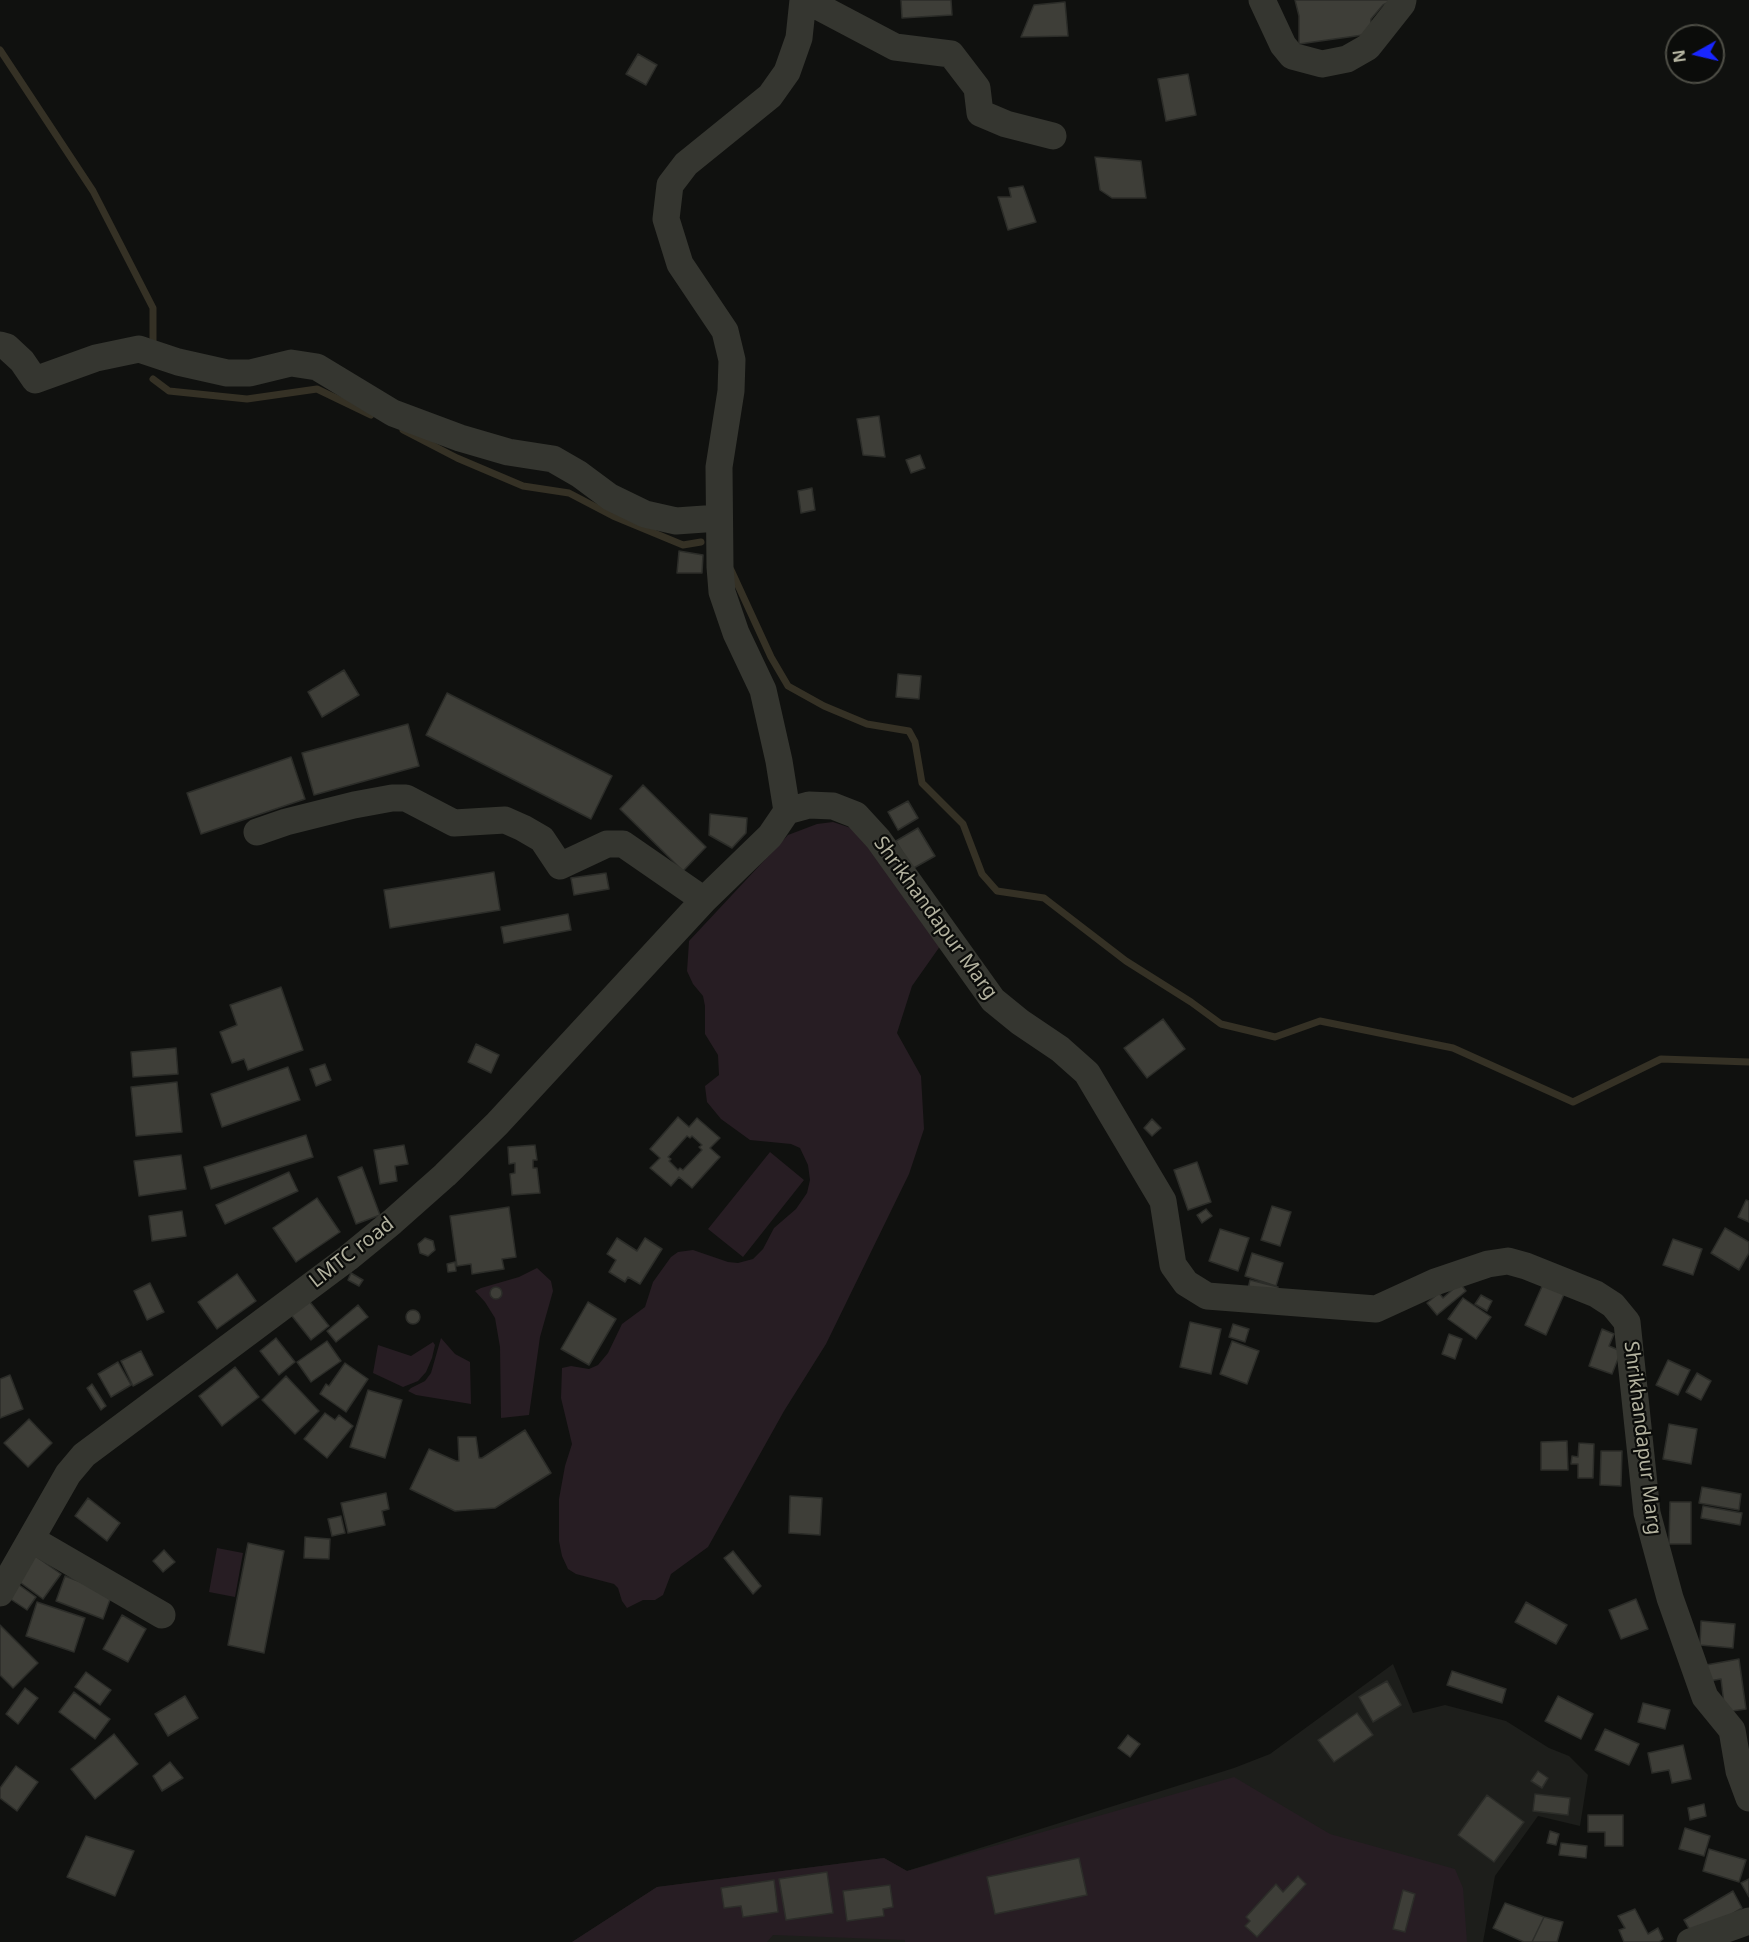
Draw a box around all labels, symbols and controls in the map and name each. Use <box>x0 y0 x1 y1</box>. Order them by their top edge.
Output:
north arrow <box>1665 24 1725 84</box>
text: N <box>1667 48 1691 64</box>
street label: Shrikhandapur Marg <box>868 832 1002 1004</box>
street label: LMTC road <box>305 1213 399 1293</box>
street label: Shrikhandapur Marg <box>1618 1340 1666 1536</box>

